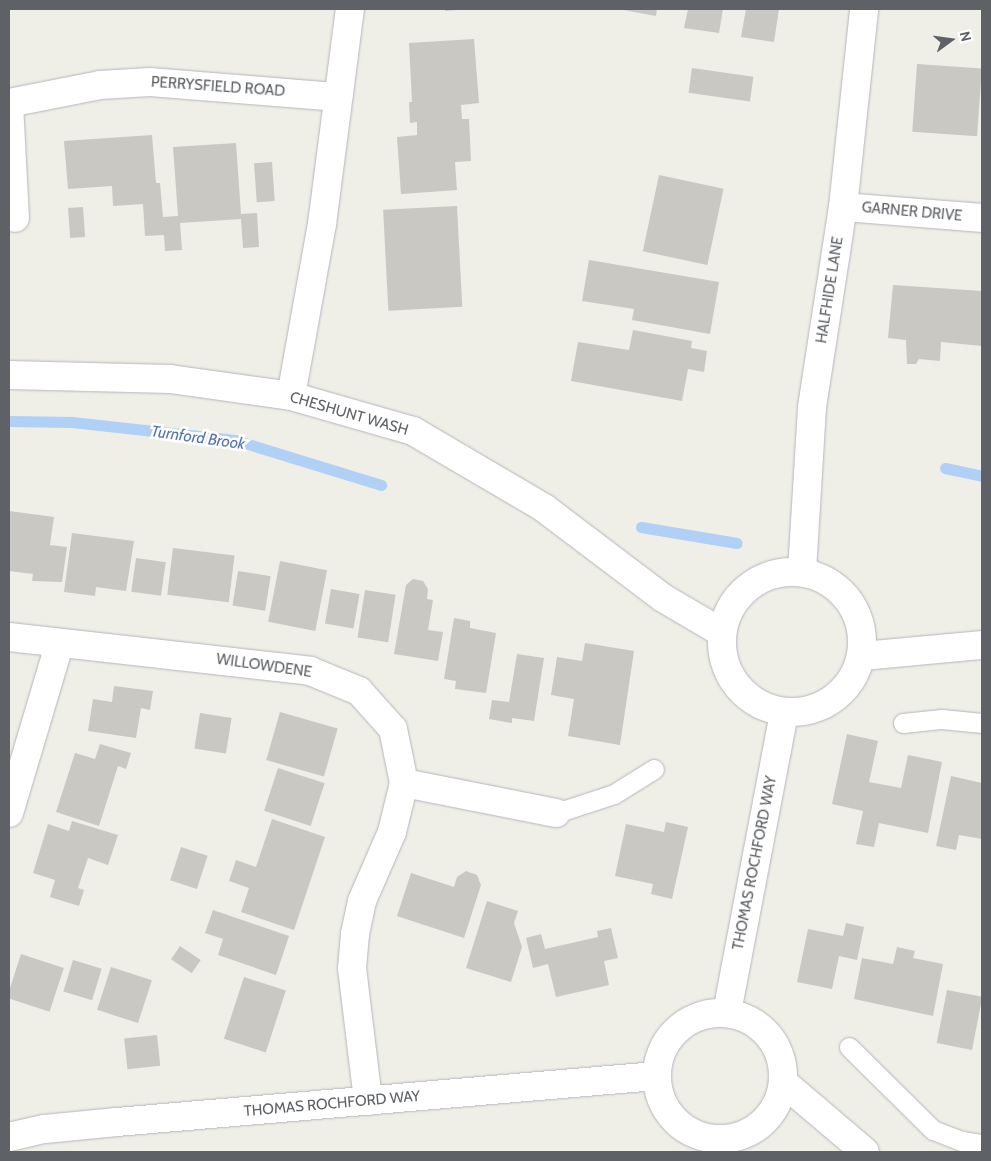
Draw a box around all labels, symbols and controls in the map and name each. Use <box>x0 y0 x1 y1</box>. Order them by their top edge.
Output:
north arrow <box>926 15 976 65</box>
text: N <box>956 29 975 43</box>
street label: PERRYSFIELD ROAD <box>150 73 286 101</box>
street label: GARNER DRIVE <box>861 199 963 225</box>
street label: HALFHIDE LANE <box>813 235 847 345</box>
street label: CHESHUNT WASH <box>288 388 410 440</box>
water label: Turnford Brook <box>150 422 246 454</box>
street label: WILLOWDENE <box>215 650 313 682</box>
street label: THOMAS ROCHFORD WAY <box>729 774 781 952</box>
street label: THOMAS ROCHFORD WAY <box>243 1087 421 1121</box>

